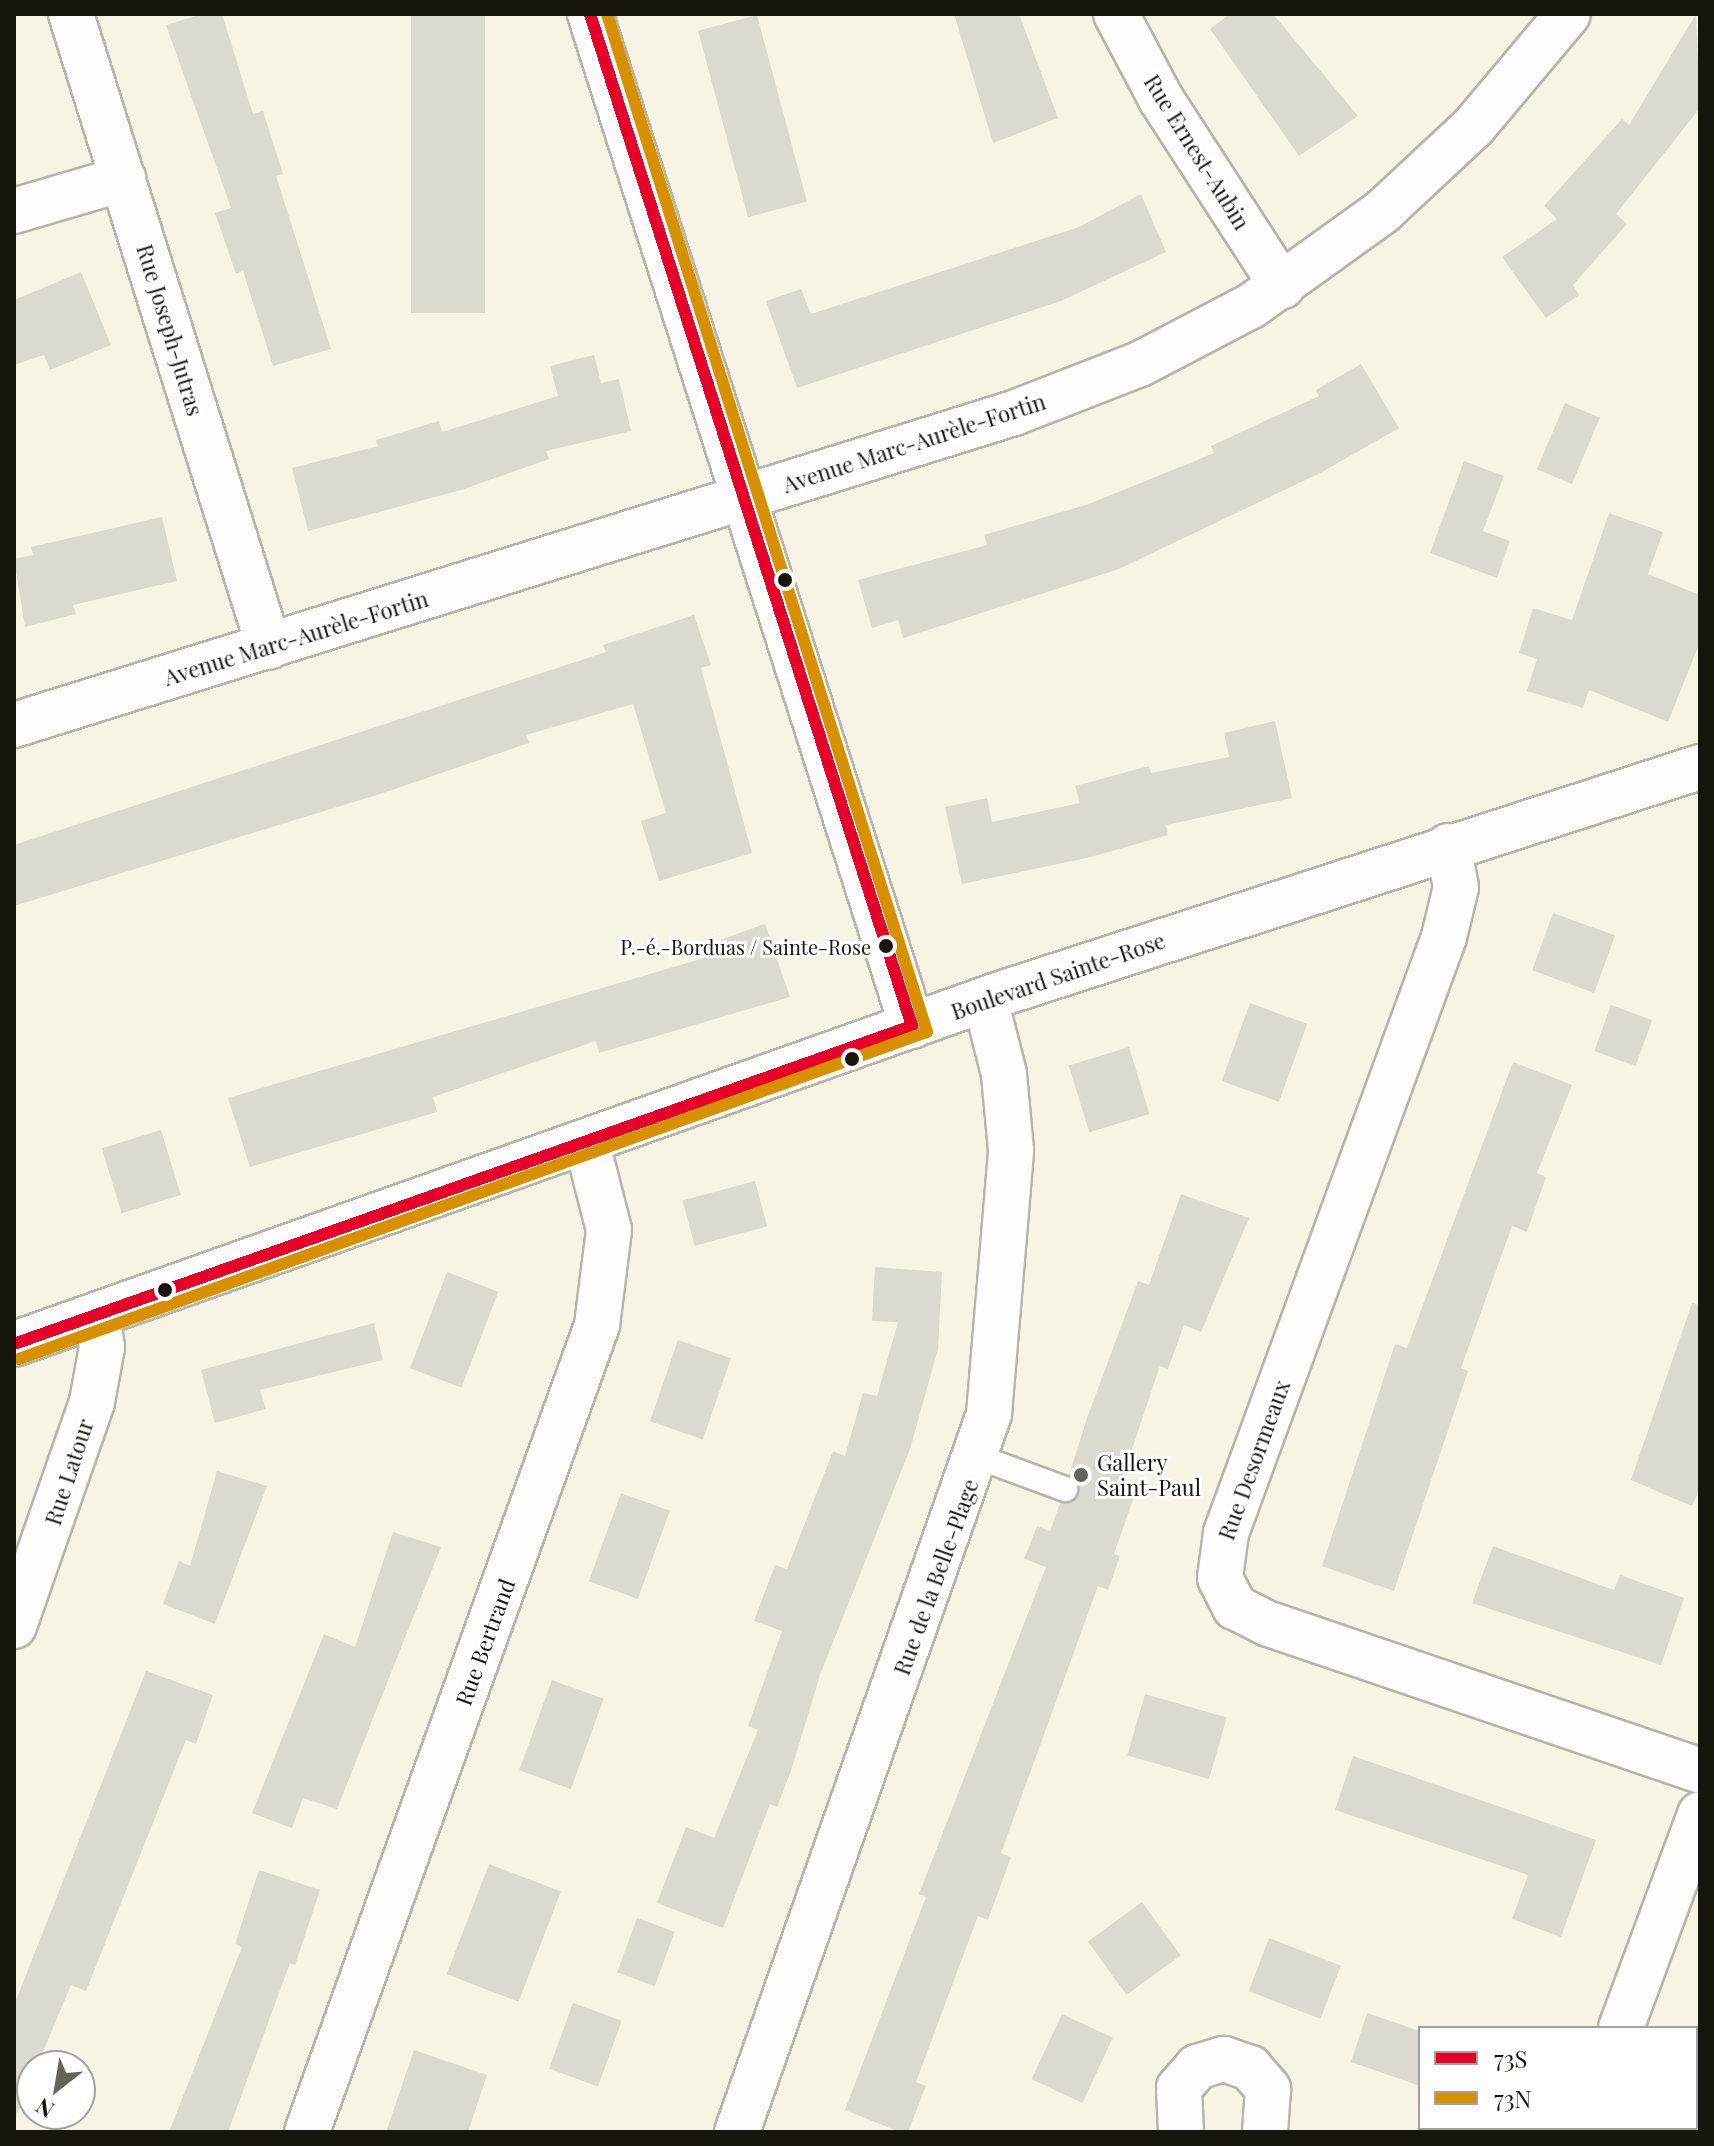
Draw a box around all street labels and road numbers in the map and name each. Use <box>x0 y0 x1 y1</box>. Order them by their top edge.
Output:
street label: Rue Ernest-Aubin <box>1139 70 1255 234</box>
street label: Rue Joseph-Jutras <box>131 241 209 419</box>
street label: Avenue Marc-Aurèle-Fortin <box>779 388 1049 498</box>
street label: Avenue Marc-Aurèle-Fortin <box>161 585 431 691</box>
street label: Boulevard Sainte-Rose <box>948 927 1168 1025</box>
street label: Rue Desormeaux <box>1213 1376 1295 1544</box>
street label: Rue Latour <box>39 1416 99 1528</box>
street label: Rue de la Belle-Plage <box>888 1475 984 1679</box>
street label: Rue Bertrand <box>450 1575 520 1709</box>

